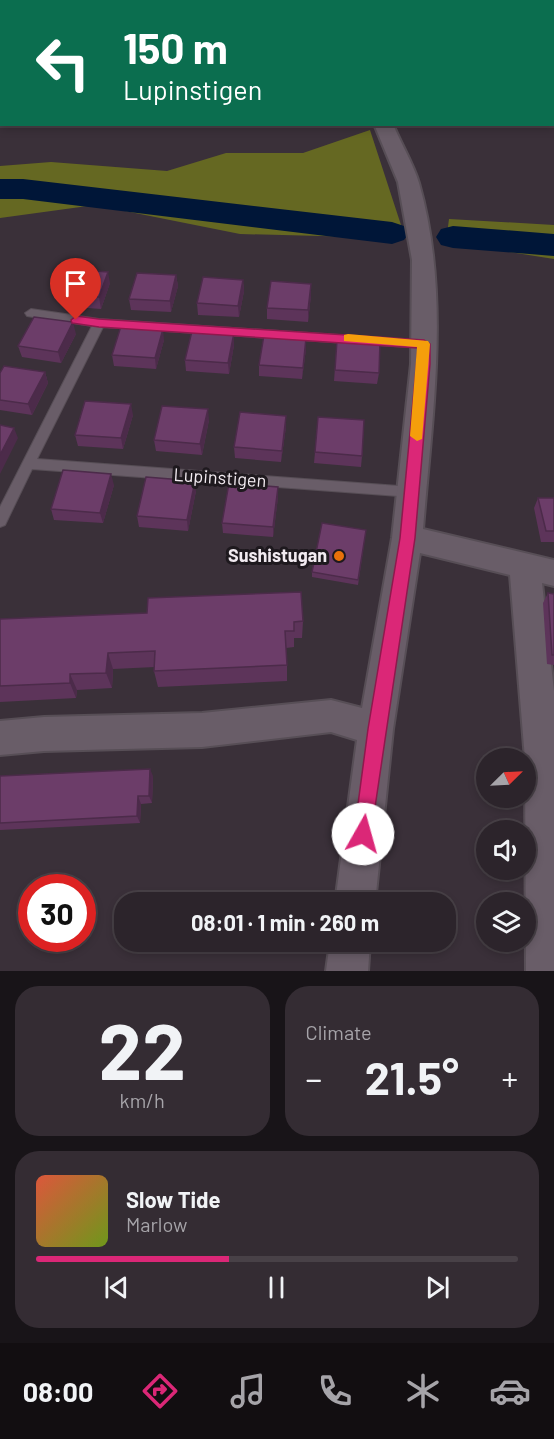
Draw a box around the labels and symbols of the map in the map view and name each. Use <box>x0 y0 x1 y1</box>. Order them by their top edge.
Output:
pin <box>50 258 101 320</box>
street label: Lupinstigen <box>173 463 267 491</box>
place label: Sushistugan <box>228 544 327 566</box>
marker: Sushistugan <box>332 549 346 563</box>
north arrow <box>476 748 536 808</box>
position arrow <box>331 802 395 866</box>
speed limit sign: 30 <box>18 874 96 952</box>

